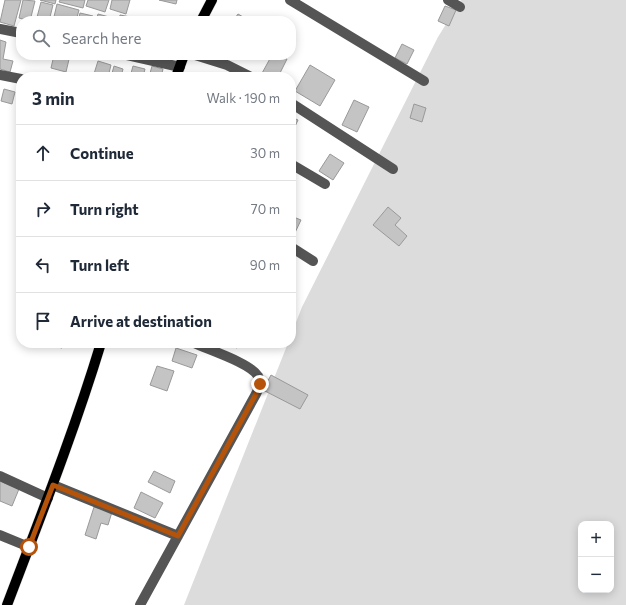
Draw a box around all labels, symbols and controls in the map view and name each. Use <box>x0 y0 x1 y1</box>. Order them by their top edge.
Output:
search box <box>16 16 296 60</box>
icon: search <box>30 27 52 49</box>
text: Search here <box>62 29 141 47</box>
text: 3 min <box>32 88 75 109</box>
text: Walk · 190 m <box>206 90 280 106</box>
icon: ahead <box>32 142 54 164</box>
text: Continue <box>70 144 134 162</box>
text: 30 m <box>250 145 280 161</box>
icon: right <box>32 198 54 220</box>
text: Turn right <box>70 200 139 218</box>
text: 70 m <box>251 201 280 217</box>
icon: left <box>32 254 54 276</box>
text: Turn left <box>70 256 129 274</box>
text: 90 m <box>250 257 280 273</box>
icon: arrive <box>32 310 54 332</box>
text: Arrive at destination <box>70 312 212 330</box>
route end <box>251 375 269 393</box>
map controls <box>578 521 614 593</box>
button: + <box>578 521 614 557</box>
route start <box>20 538 38 556</box>
button: − <box>578 557 614 593</box>

